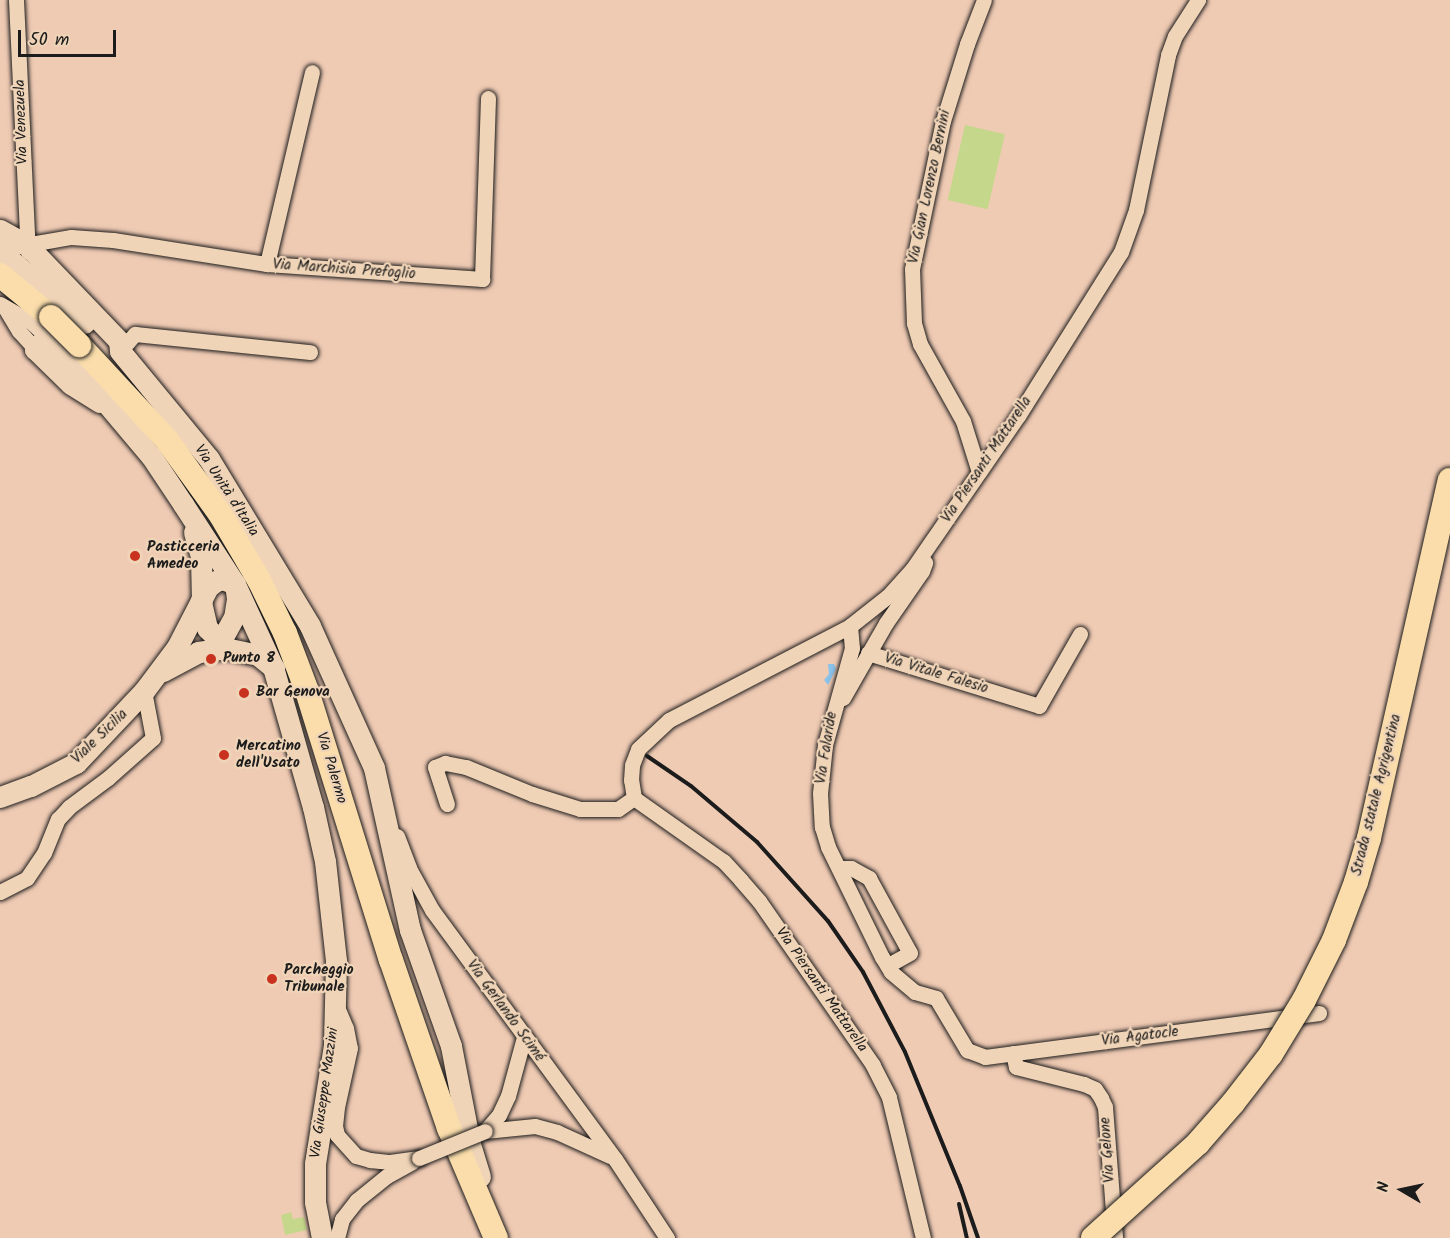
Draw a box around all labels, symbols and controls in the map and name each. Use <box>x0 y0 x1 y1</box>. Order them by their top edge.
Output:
scale bar <box>21 18 118 56</box>
text: 50 m <box>29 26 69 55</box>
street label: Via Venezuela <box>12 79 32 165</box>
street label: Via Gian Lorenzo Bernini <box>905 108 955 266</box>
street label: Via Marchisia Prefoglio <box>272 256 416 284</box>
street label: Via Piersanti Mattarella <box>938 393 1036 527</box>
street label: Via Unità d'Italia <box>190 442 262 540</box>
place label: Pasticceria Amedeo <box>147 538 220 573</box>
marker: Pasticceria Amedeo <box>128 549 142 563</box>
place label: Punto 8 <box>223 650 275 668</box>
street label: Via Vitale Falesio <box>882 650 990 698</box>
marker: Punto 8 <box>204 652 218 666</box>
place label: Bar Genova <box>256 684 330 702</box>
marker: Bar Genova <box>237 686 251 700</box>
street label: Viale Sicilia <box>68 706 132 768</box>
street label: Via Falaride <box>812 711 842 785</box>
street label: Strada statale Agrigentina <box>1348 712 1406 878</box>
street label: Via Palermo <box>312 730 350 806</box>
place label: Mercatino dell'Usato <box>236 737 301 772</box>
marker: Mercatino dell'Usato <box>217 748 231 762</box>
street label: Via Piersanti Mattarella <box>771 924 871 1056</box>
street label: Via Gerlando Scimé <box>462 957 548 1065</box>
place label: Parcheggio Tribunale <box>284 961 354 996</box>
marker: Parcheggio Tribunale <box>265 972 279 986</box>
street label: Via Agatocle <box>1100 1023 1180 1051</box>
street label: Via Giuseppe Mazzini <box>307 1026 343 1160</box>
street label: Via Gelone <box>1097 1117 1119 1183</box>
north arrow <box>1372 1160 1432 1220</box>
text: N <box>1371 1180 1397 1194</box>

